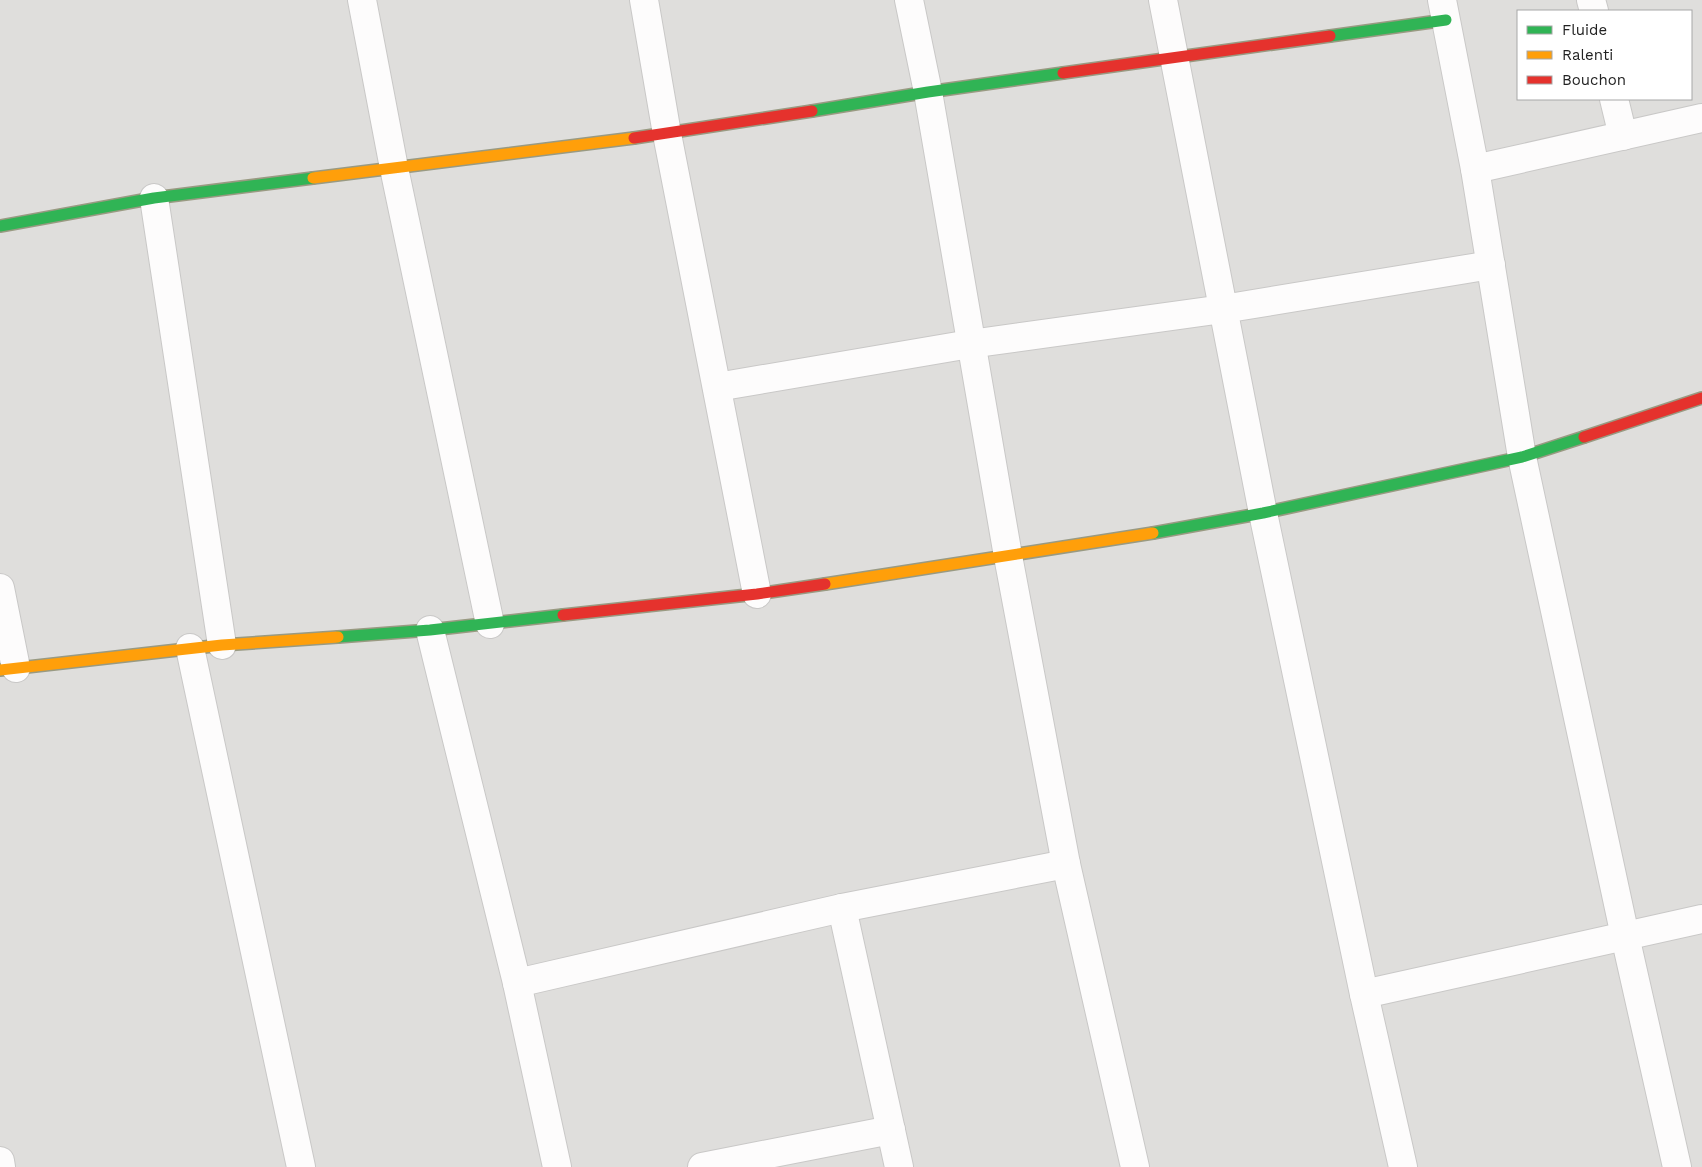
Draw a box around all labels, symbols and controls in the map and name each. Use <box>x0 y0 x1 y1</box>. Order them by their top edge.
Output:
legend <box>1517 10 1692 100</box>
text: Fluide <box>1562 21 1607 39</box>
text: Ralenti <box>1562 46 1613 64</box>
text: Bouchon <box>1562 71 1626 89</box>

